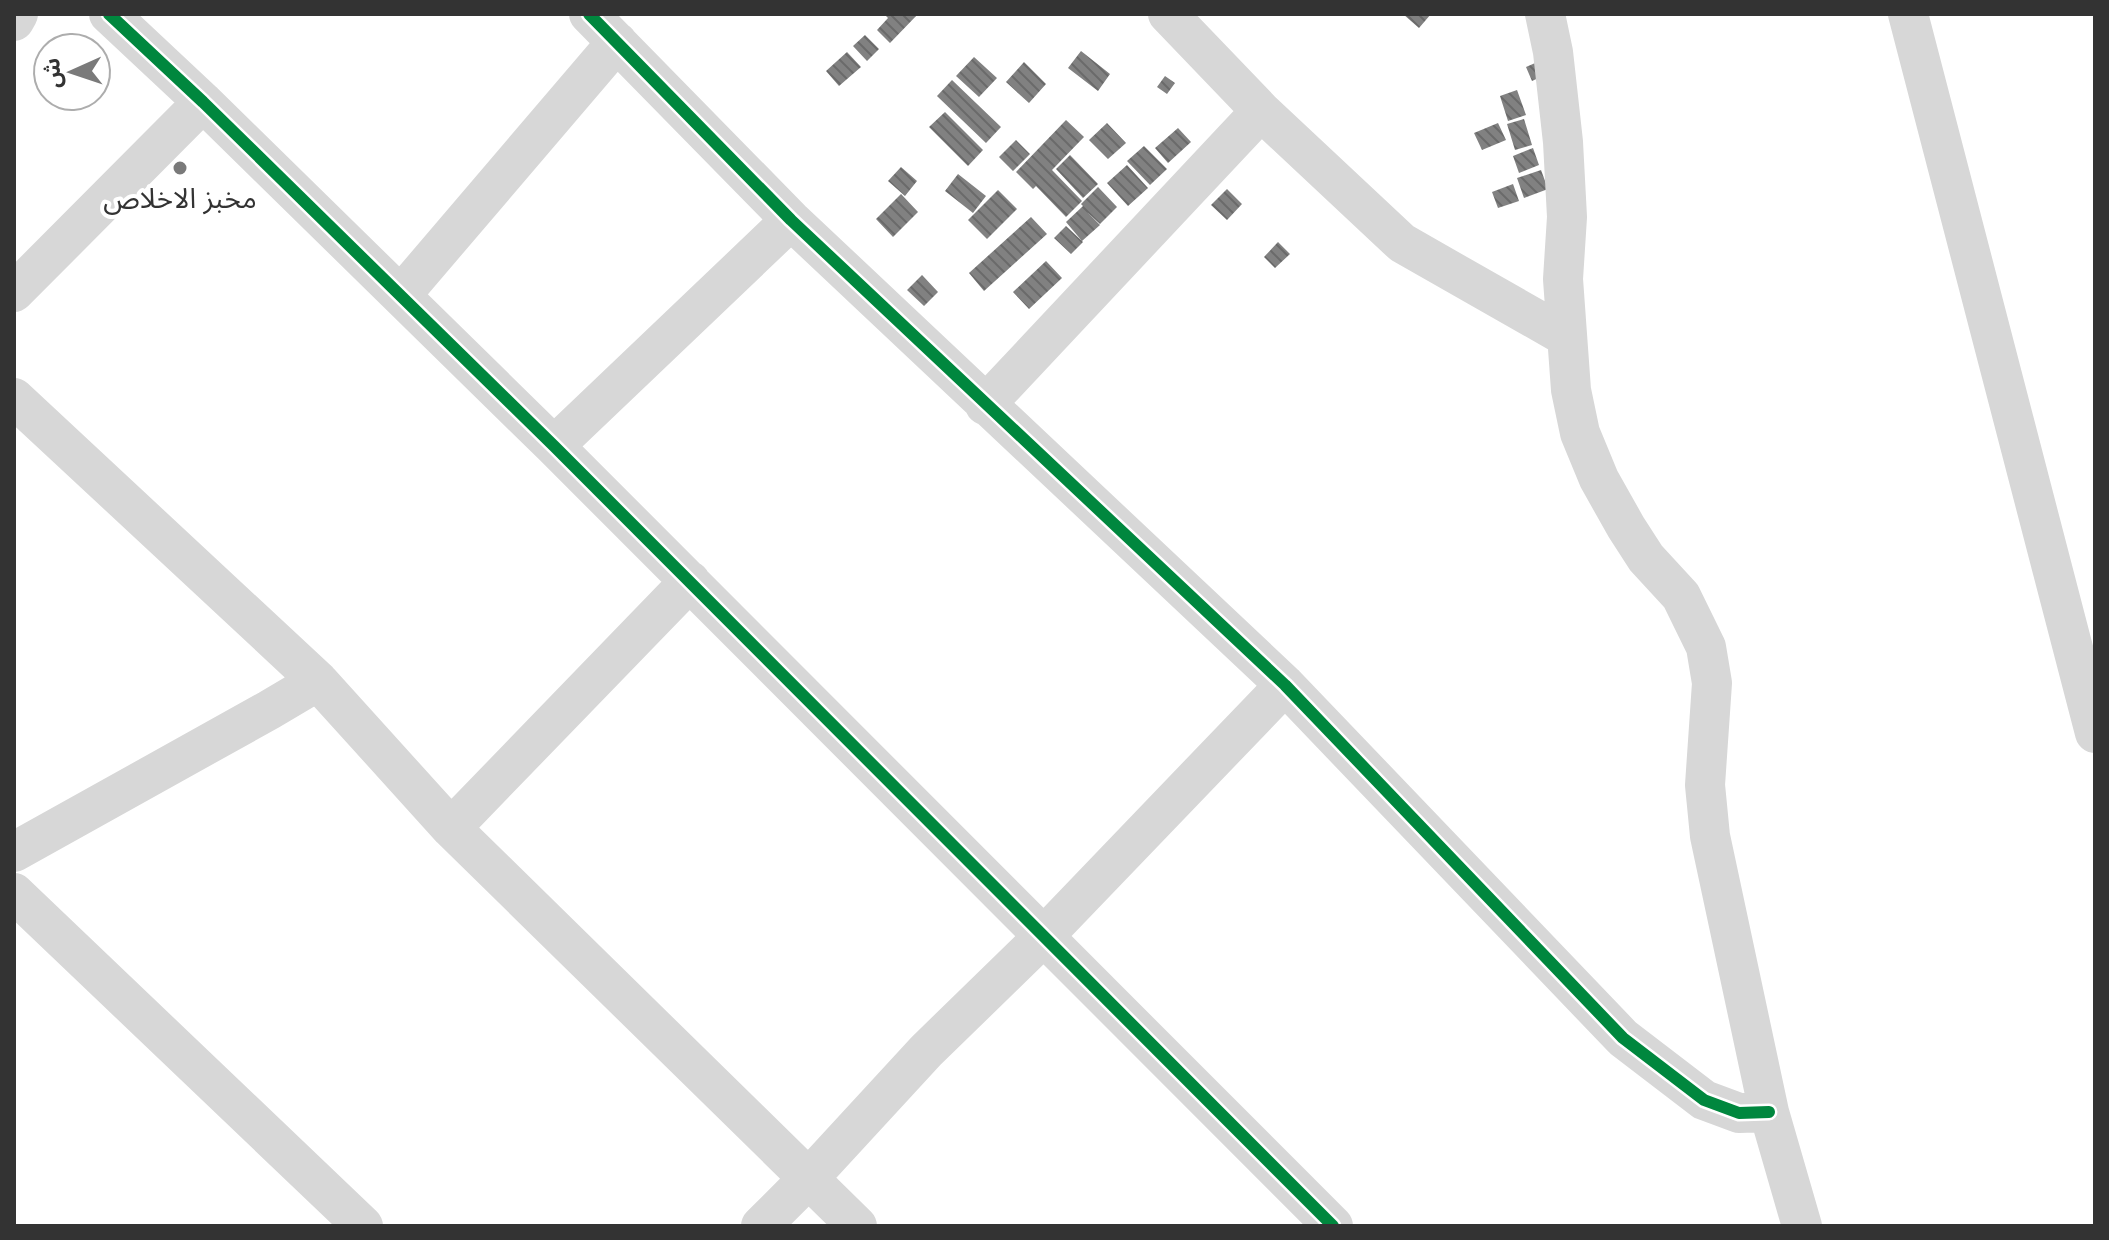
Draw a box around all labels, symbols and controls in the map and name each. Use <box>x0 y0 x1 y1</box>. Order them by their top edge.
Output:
north arrow <box>32 32 112 112</box>
text: ش <box>37 57 68 89</box>
marker: مخبز الاخلاص <box>171 159 189 177</box>
place label: مخبز الاخلاص <box>103 180 257 217</box>

